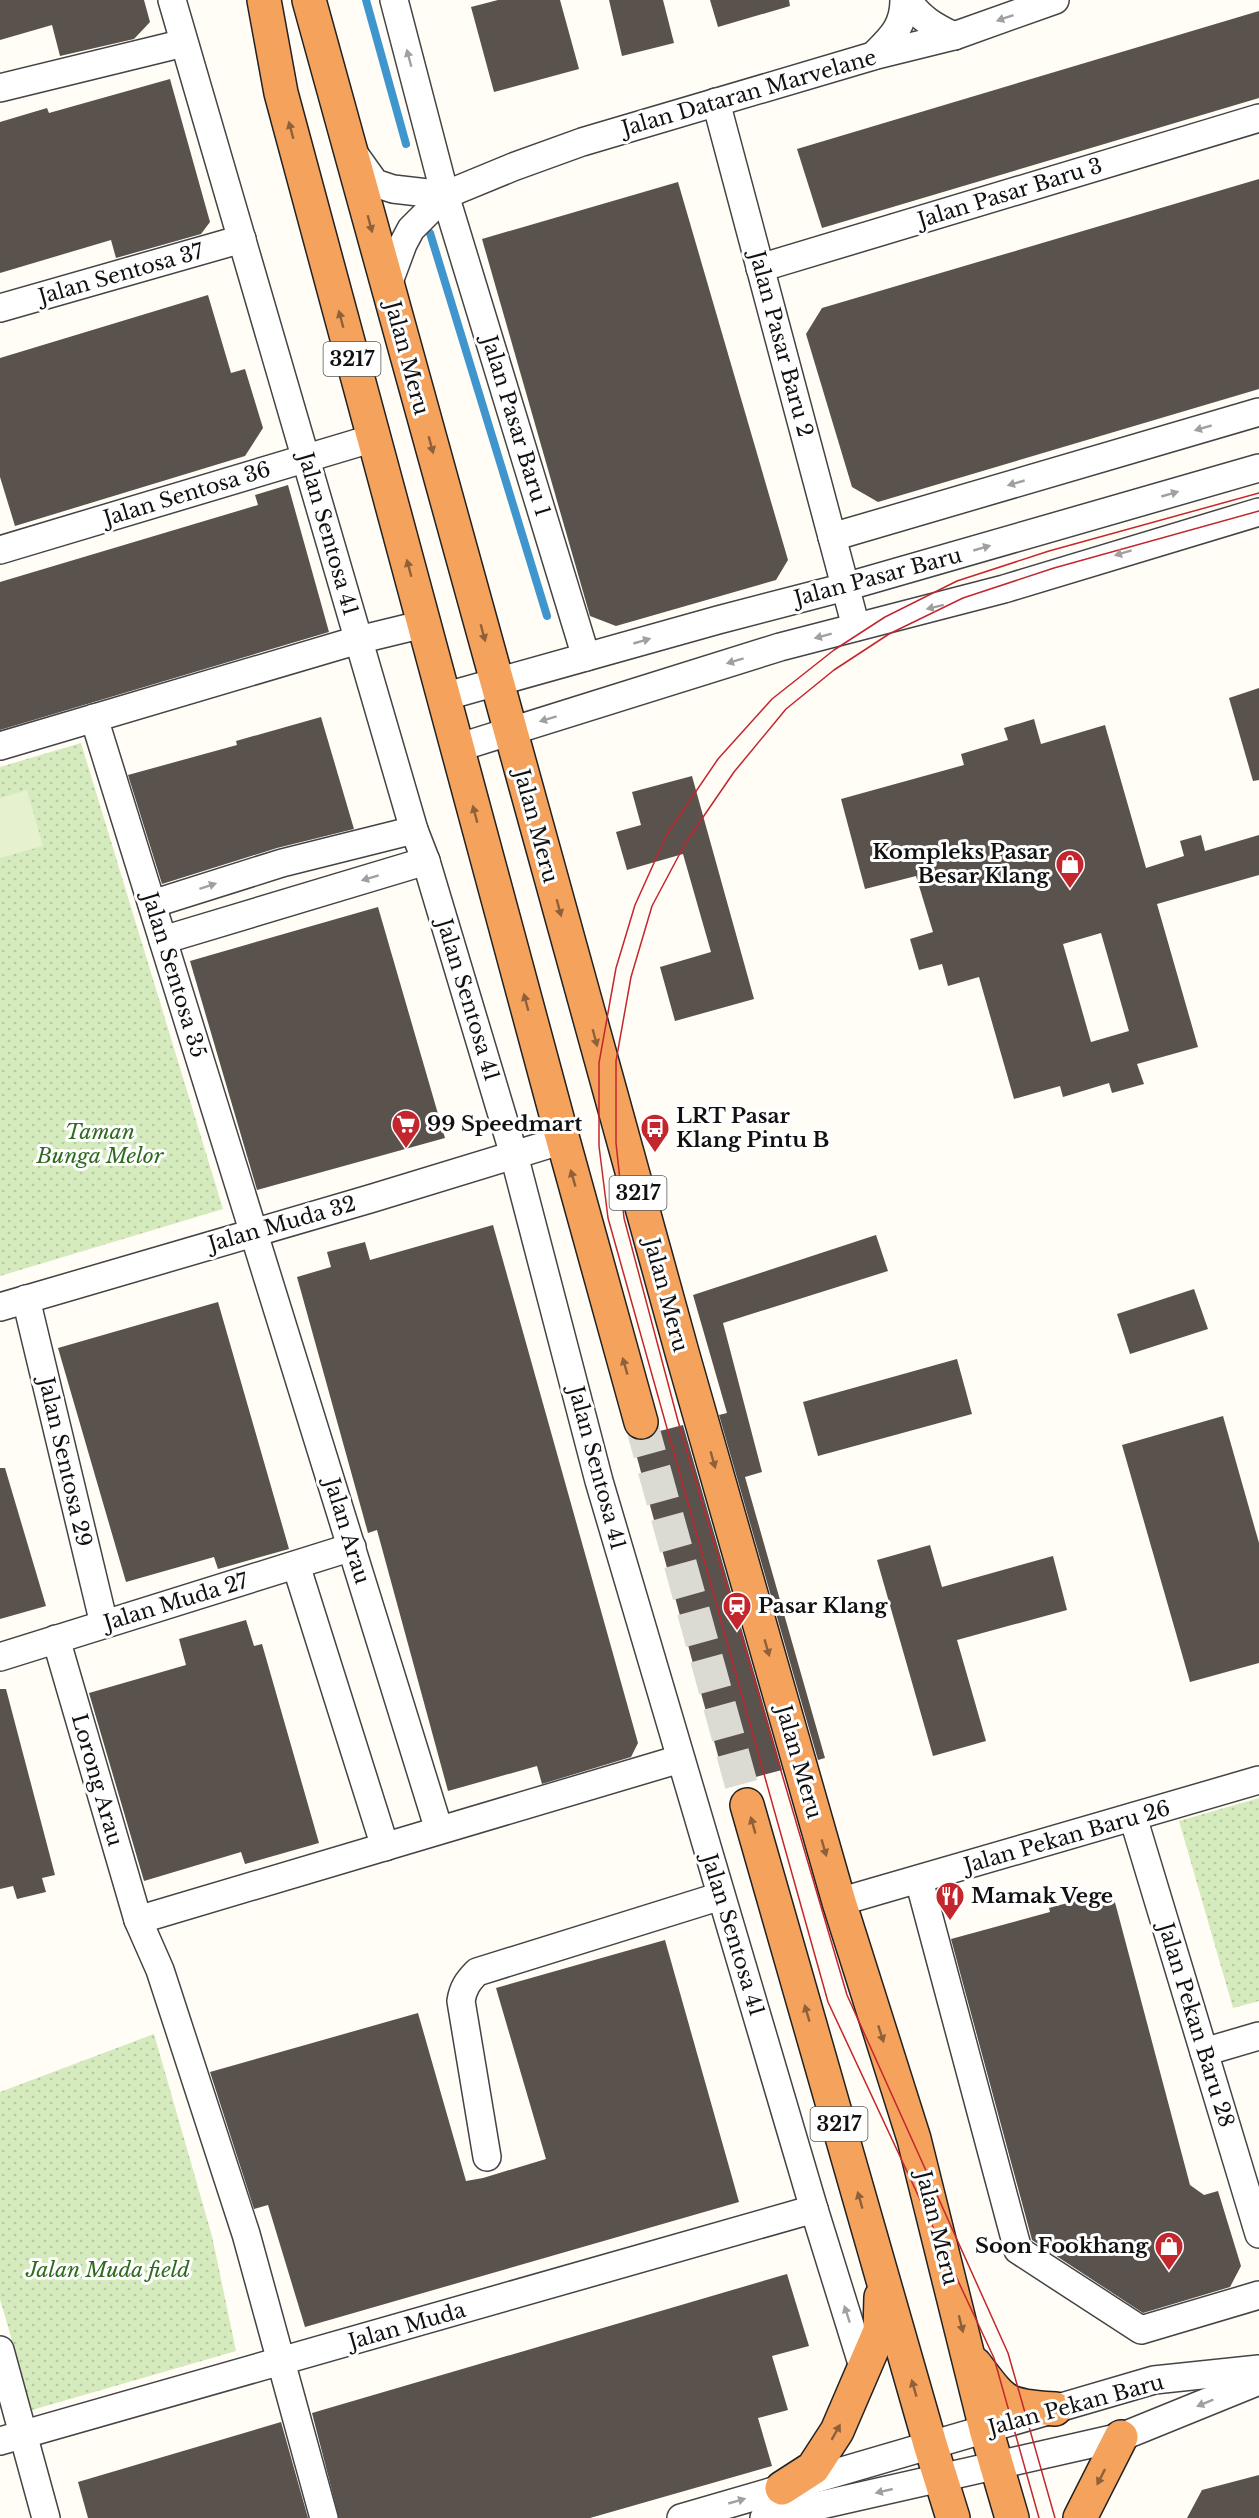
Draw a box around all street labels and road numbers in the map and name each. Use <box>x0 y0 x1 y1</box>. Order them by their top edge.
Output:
street label: Jalan Dataran Marvelane <box>616 44 879 143</box>
street label: Jalan Pasar Baru 3 <box>912 153 1105 234</box>
street label: Jalan Sentosa 37 <box>33 238 207 311</box>
street label: Jalan Pasar Baru 2 <box>743 245 818 440</box>
street label: Jalan Meru <box>379 295 435 418</box>
street label: Jalan Pasar Baru 1 <box>475 329 556 520</box>
road number: 3217 <box>324 342 380 376</box>
street label: Jalan Sentosa 41 <box>291 447 364 619</box>
street label: Jalan Sentosa 36 <box>97 456 274 533</box>
street label: Jalan Pasar Baru <box>788 542 965 613</box>
street label: Jalan Meru <box>508 763 564 886</box>
street label: Jalan Sentosa 35 <box>136 886 212 1061</box>
street label: Jalan Sentosa 41 <box>430 913 505 1084</box>
road number: 3217 <box>610 1176 666 1210</box>
street label: Jalan Muda 32 <box>202 1191 359 1258</box>
street label: Jalan Meru <box>638 1232 694 1355</box>
street label: Jalan Sentosa 29 <box>32 1372 97 1549</box>
street label: Jalan Sentosa 41 <box>562 1380 631 1553</box>
street label: Jalan Arau <box>318 1472 375 1587</box>
street label: Jalan Muda 27 <box>98 1568 252 1637</box>
street label: Jalan Meru <box>770 1699 828 1822</box>
street label: Lorong Arau <box>66 1711 128 1849</box>
street label: Jalan Pekan Baru 26 <box>958 1795 1173 1880</box>
street label: Jalan Sentosa 41 <box>695 1848 770 2019</box>
street label: Jalan Pekan Baru 28 <box>1152 1917 1240 2130</box>
road number: 3217 <box>810 2107 868 2141</box>
street label: Jalan Meru <box>910 2165 964 2288</box>
street label: Jalan Muda <box>343 2297 469 2356</box>
street label: Jalan Pekan Baru <box>982 2369 1167 2442</box>

